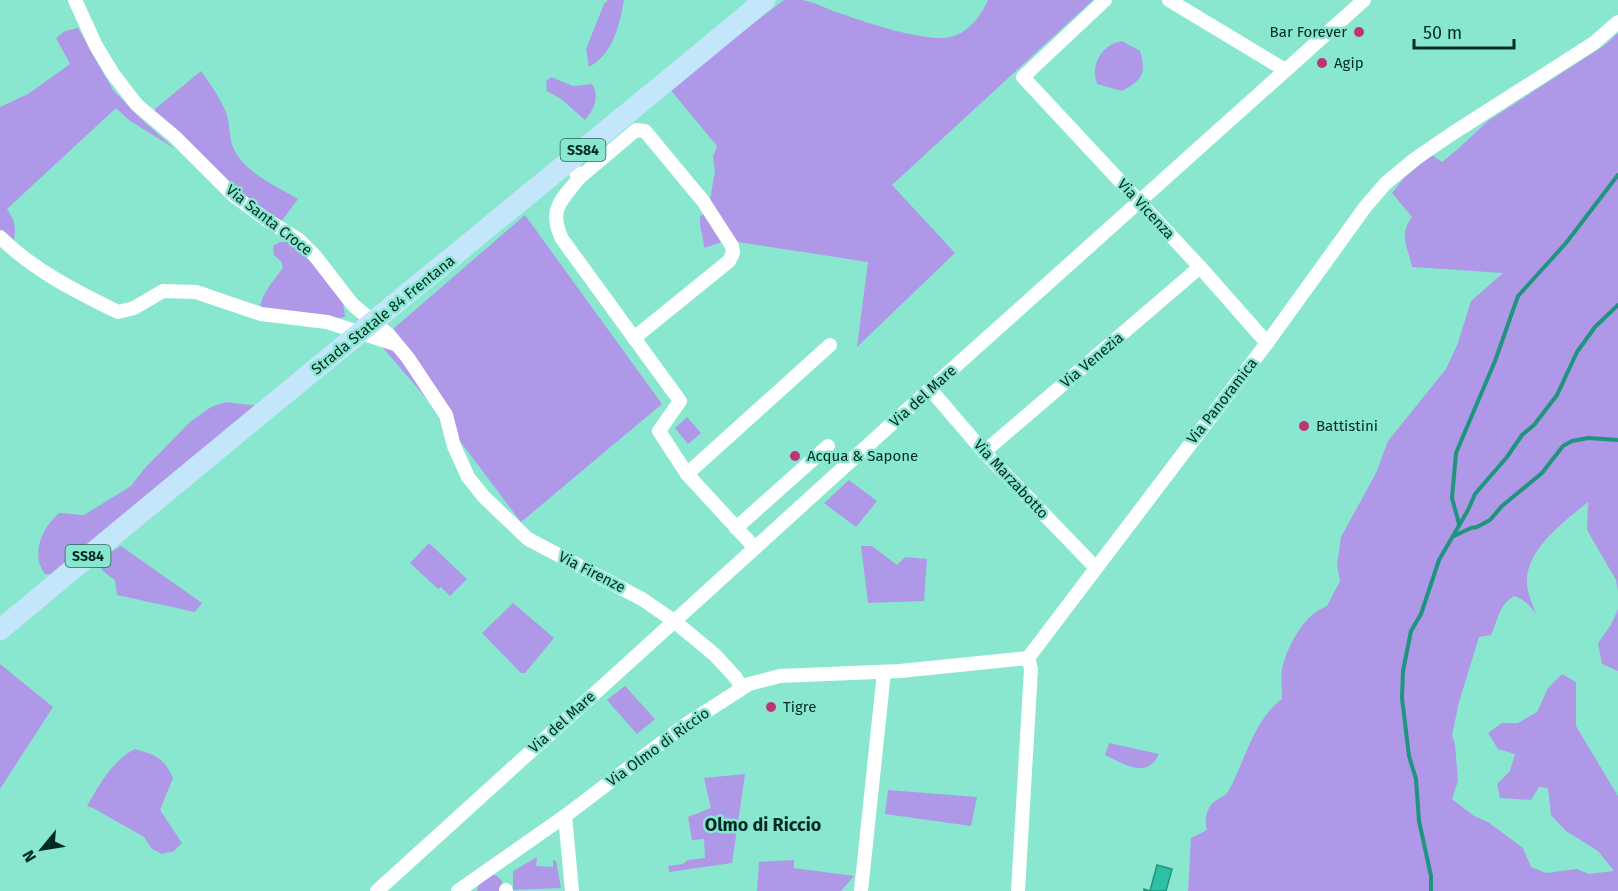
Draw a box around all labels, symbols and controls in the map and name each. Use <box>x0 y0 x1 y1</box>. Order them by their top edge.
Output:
scale bar <box>1414 12 1514 50</box>
text: 50 m <box>1423 22 1462 44</box>
place label: Bar Forever <box>1270 23 1347 41</box>
marker: Bar Forever <box>1352 25 1366 39</box>
place label: Agip <box>1334 54 1364 72</box>
marker: Agip <box>1315 56 1329 70</box>
road number: SS84 <box>560 139 606 161</box>
street label: Via Vicenza <box>1114 175 1178 243</box>
street label: Via Santa Croce <box>222 181 316 259</box>
street label: Strada Statale 84 Frentana <box>308 252 458 378</box>
street label: Via Venezia <box>1057 328 1127 392</box>
street label: Via Panoramica <box>1183 354 1261 448</box>
street label: Via del Mare <box>886 361 960 431</box>
place label: Battistini <box>1316 417 1378 435</box>
marker: Battistini <box>1297 419 1311 433</box>
street label: Via Marzabotto <box>970 436 1052 522</box>
place label: Acqua & Sapone <box>807 447 918 465</box>
marker: Acqua & Sapone <box>788 449 802 463</box>
road number: SS84 <box>66 545 110 567</box>
street label: Via Firenze <box>556 547 628 597</box>
street label: Via del Mare <box>525 687 599 757</box>
place label: Tigre <box>783 698 816 716</box>
marker: Tigre <box>764 700 778 714</box>
street label: Via Olmo di Riccio <box>603 704 713 790</box>
district label: Olmo di Riccio <box>705 814 821 836</box>
north arrow <box>12 819 72 879</box>
text: N <box>19 847 40 866</box>

